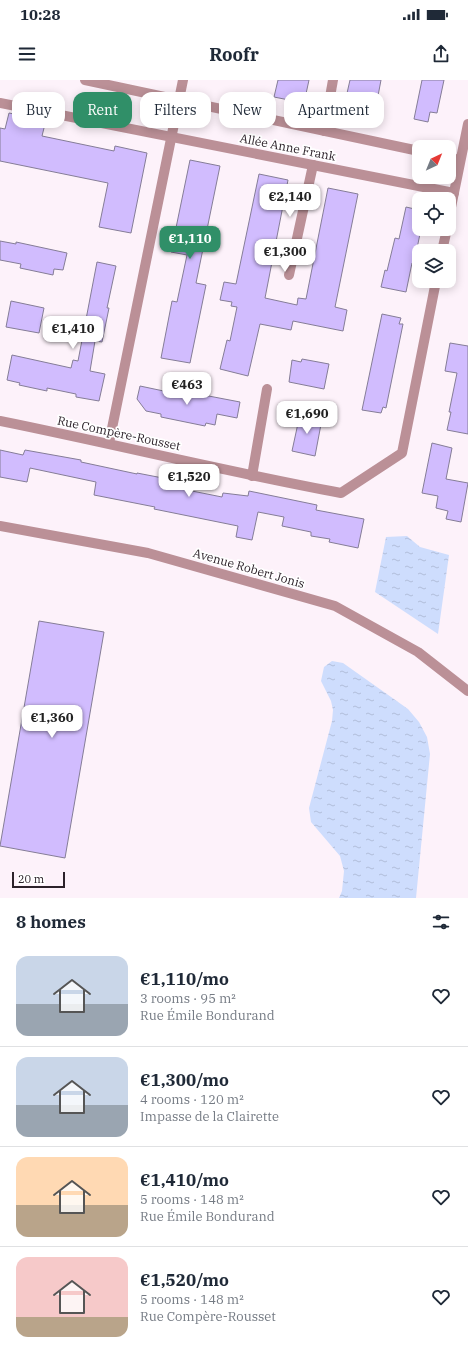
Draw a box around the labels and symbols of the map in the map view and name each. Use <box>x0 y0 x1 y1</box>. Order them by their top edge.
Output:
street label: Allée Anne Frank <box>239 130 337 164</box>
north arrow <box>412 140 456 184</box>
pin: €2,140 <box>257 184 323 218</box>
pin: €1,110 <box>157 226 223 260</box>
pin: €1,300 <box>252 239 318 273</box>
pin: €1,410 <box>40 316 106 350</box>
pin: €463 <box>163 372 211 406</box>
pin: €1,690 <box>274 401 340 435</box>
street label: Rue Compère-Rousset <box>56 413 182 453</box>
pin: €1,520 <box>156 464 222 498</box>
street label: Avenue Robert Jonis <box>192 545 307 591</box>
pin: €1,360 <box>19 705 85 739</box>
scale bar <box>12 870 65 889</box>

